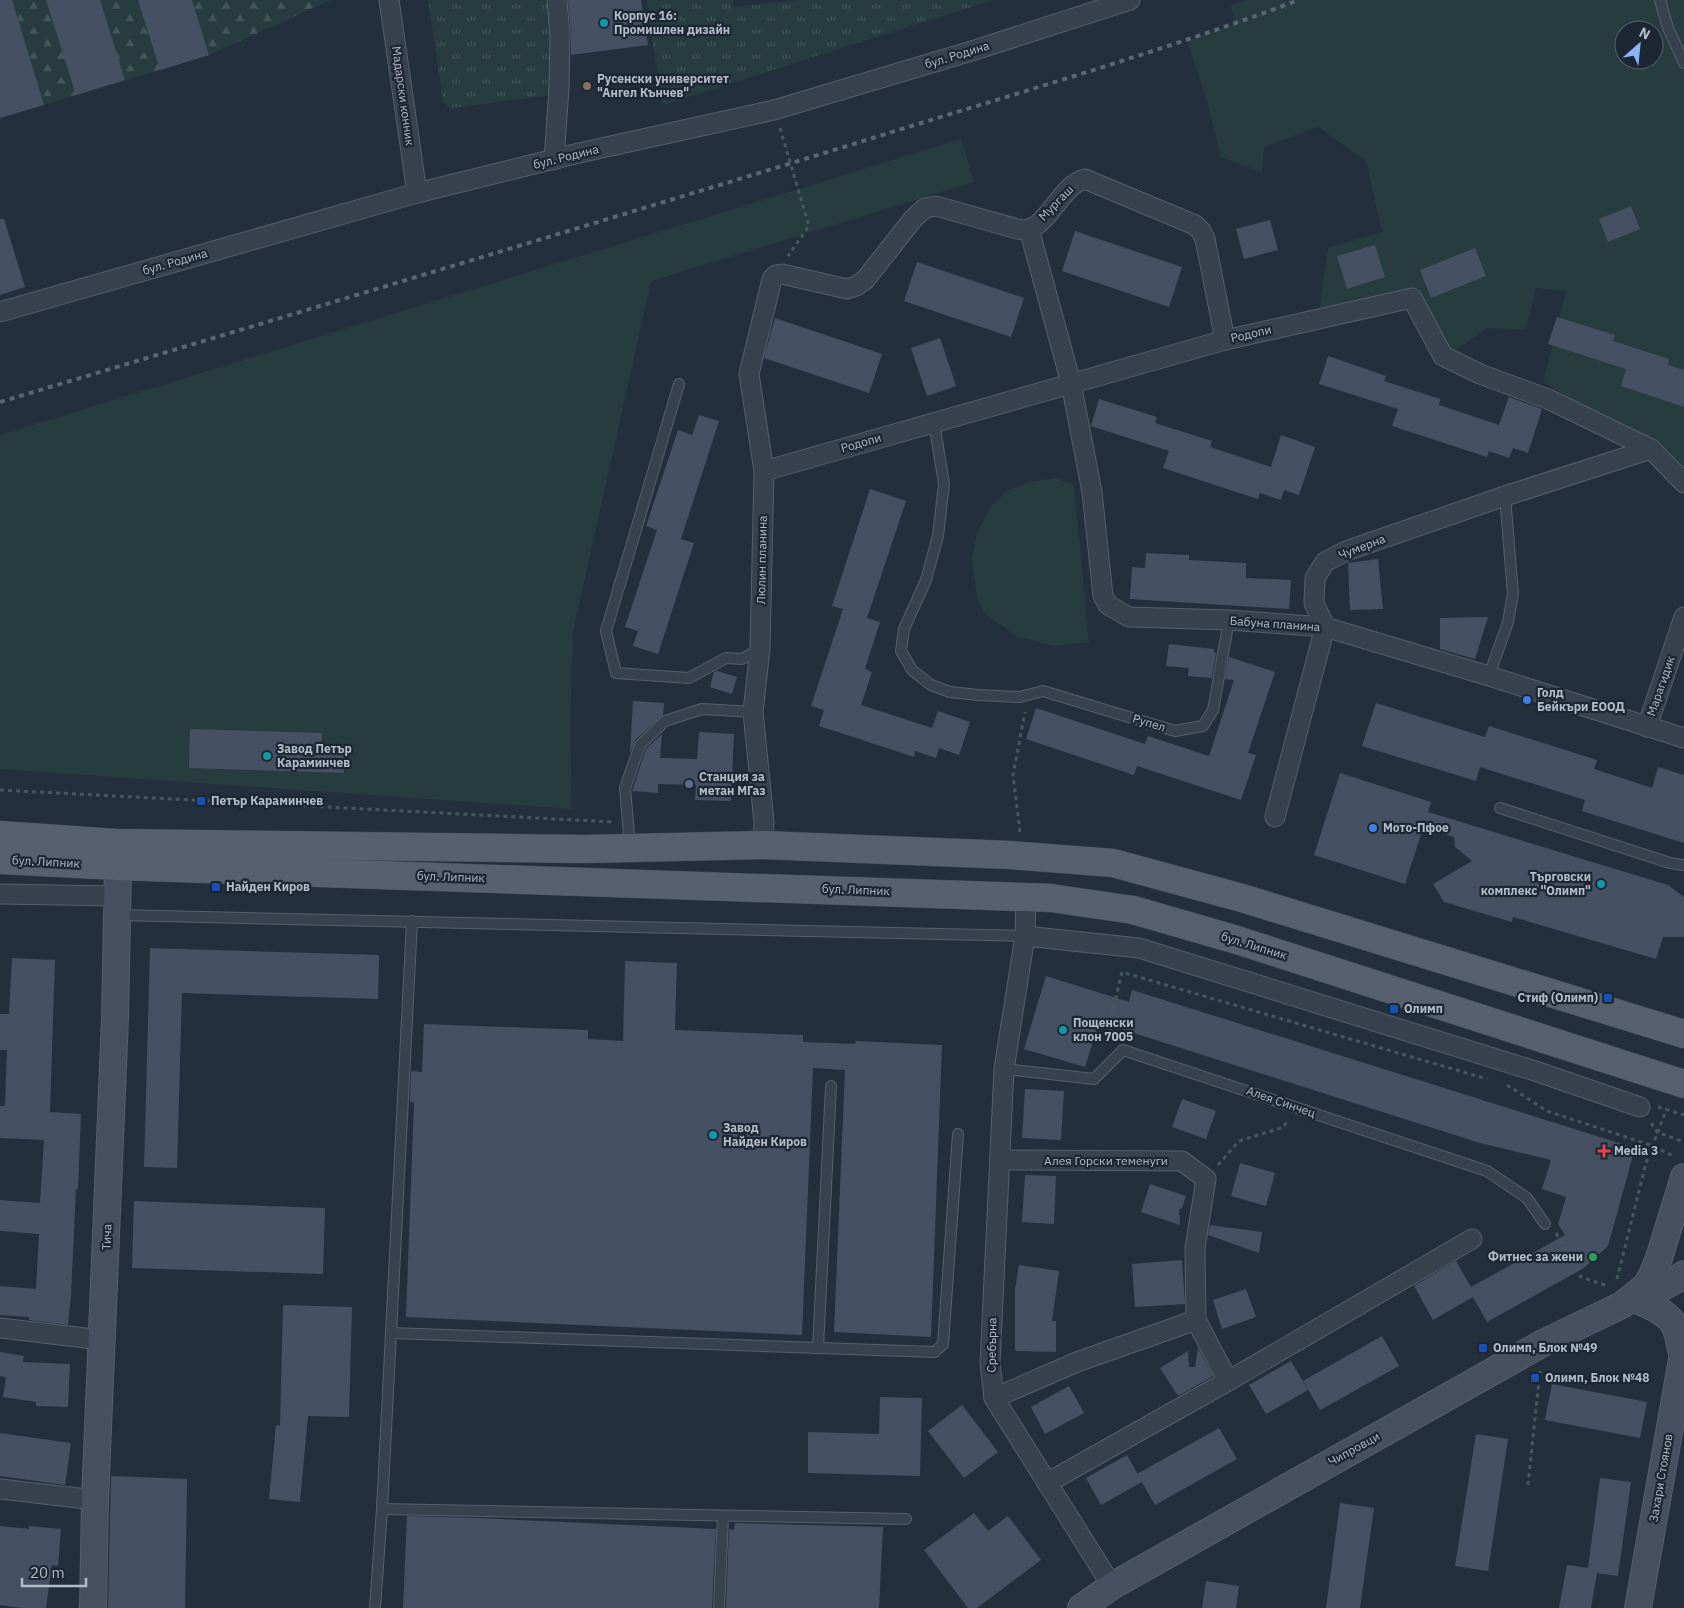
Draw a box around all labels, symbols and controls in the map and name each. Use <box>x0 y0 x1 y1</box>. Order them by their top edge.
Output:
place label: Корпус 16: Промишлен дизайн <box>614 8 730 37</box>
marker: Корпус 16: Промишлен дизайн <box>598 17 610 29</box>
north arrow <box>1614 20 1664 70</box>
text: N <box>1636 23 1654 44</box>
street label: бул. Родина <box>923 37 992 71</box>
street label: Мадарски конник <box>389 45 418 147</box>
place label: Русенски университет "Ангел Кънчев" <box>597 71 729 100</box>
marker: Русенски университет "Ангел Кънчев" <box>581 80 593 92</box>
street label: бул. Родина <box>532 141 601 172</box>
street label: Мургаш <box>1035 182 1076 224</box>
street label: бул. Родина <box>141 245 210 278</box>
street label: Родопи <box>1229 322 1273 345</box>
street label: Родопи <box>839 430 883 455</box>
street label: Люлин планина <box>753 515 770 605</box>
street label: Чумерна <box>1336 531 1388 562</box>
street label: Бабуна планина <box>1229 613 1321 634</box>
street label: Марагидик <box>1643 653 1678 718</box>
place label: Голд Бейкъри ЕООД <box>1537 685 1625 714</box>
marker: Голд Бейкъри ЕООД <box>1521 694 1533 706</box>
street label: Рупел <box>1131 710 1167 735</box>
place label: Завод Петър Караминчев <box>277 741 352 770</box>
marker: Завод Петър Караминчев <box>261 750 273 762</box>
place label: Станция за метан МГаз <box>699 769 766 798</box>
marker: Станция за метан МГаз <box>683 778 695 790</box>
place label: Петър Караминчев <box>211 793 323 808</box>
marker: Петър Караминчев <box>195 795 207 807</box>
place label: Мото-Пфое <box>1383 820 1449 835</box>
marker: Мото-Пфое <box>1367 822 1379 834</box>
street label: бул. Липник <box>12 852 81 871</box>
street label: бул. Липник <box>417 868 486 885</box>
place label: Търговски комплекс "Олимп" <box>1481 869 1591 898</box>
marker: Търговски комплекс "Олимп" <box>1595 878 1607 890</box>
place label: Найден Киров <box>226 879 310 894</box>
marker: Найден Киров <box>210 881 222 893</box>
street label: бул. Липник <box>822 881 891 898</box>
street label: бул. Липник <box>1219 928 1289 963</box>
place label: Стиф (Олимп) <box>1517 990 1598 1005</box>
marker: Стиф (Олимп) <box>1602 992 1614 1004</box>
place label: Олимп <box>1404 1001 1443 1016</box>
marker: Олимп <box>1388 1003 1400 1015</box>
place label: Пощенски клон 7005 <box>1073 1015 1134 1044</box>
marker: Пощенски клон 7005 <box>1057 1024 1069 1036</box>
street label: Алея Синчец <box>1245 1083 1318 1120</box>
place label: Завод Найден Киров <box>723 1120 807 1149</box>
marker: Завод Найден Киров <box>707 1129 719 1141</box>
place label: Media 3 <box>1614 1143 1658 1158</box>
marker: Media 3 <box>1598 1145 1610 1157</box>
street label: Алея Горски теменуги <box>1044 1153 1168 1168</box>
street label: Тича <box>99 1223 114 1250</box>
place label: Фитнес за жени <box>1488 1249 1583 1264</box>
marker: Фитнес за жени <box>1587 1251 1599 1263</box>
street label: Сребърна <box>984 1317 999 1373</box>
place label: Олимп, Блок №49 <box>1493 1340 1597 1355</box>
marker: Олимп, Блок №49 <box>1477 1342 1489 1354</box>
place label: Олимп, Блок №48 <box>1545 1370 1649 1385</box>
marker: Олимп, Блок №48 <box>1529 1372 1541 1384</box>
street label: Чипровци <box>1325 1428 1382 1469</box>
street label: Захари Стоянов <box>1645 1433 1676 1523</box>
scale bar <box>22 1556 86 1588</box>
text: 20 m <box>30 1563 65 1582</box>

